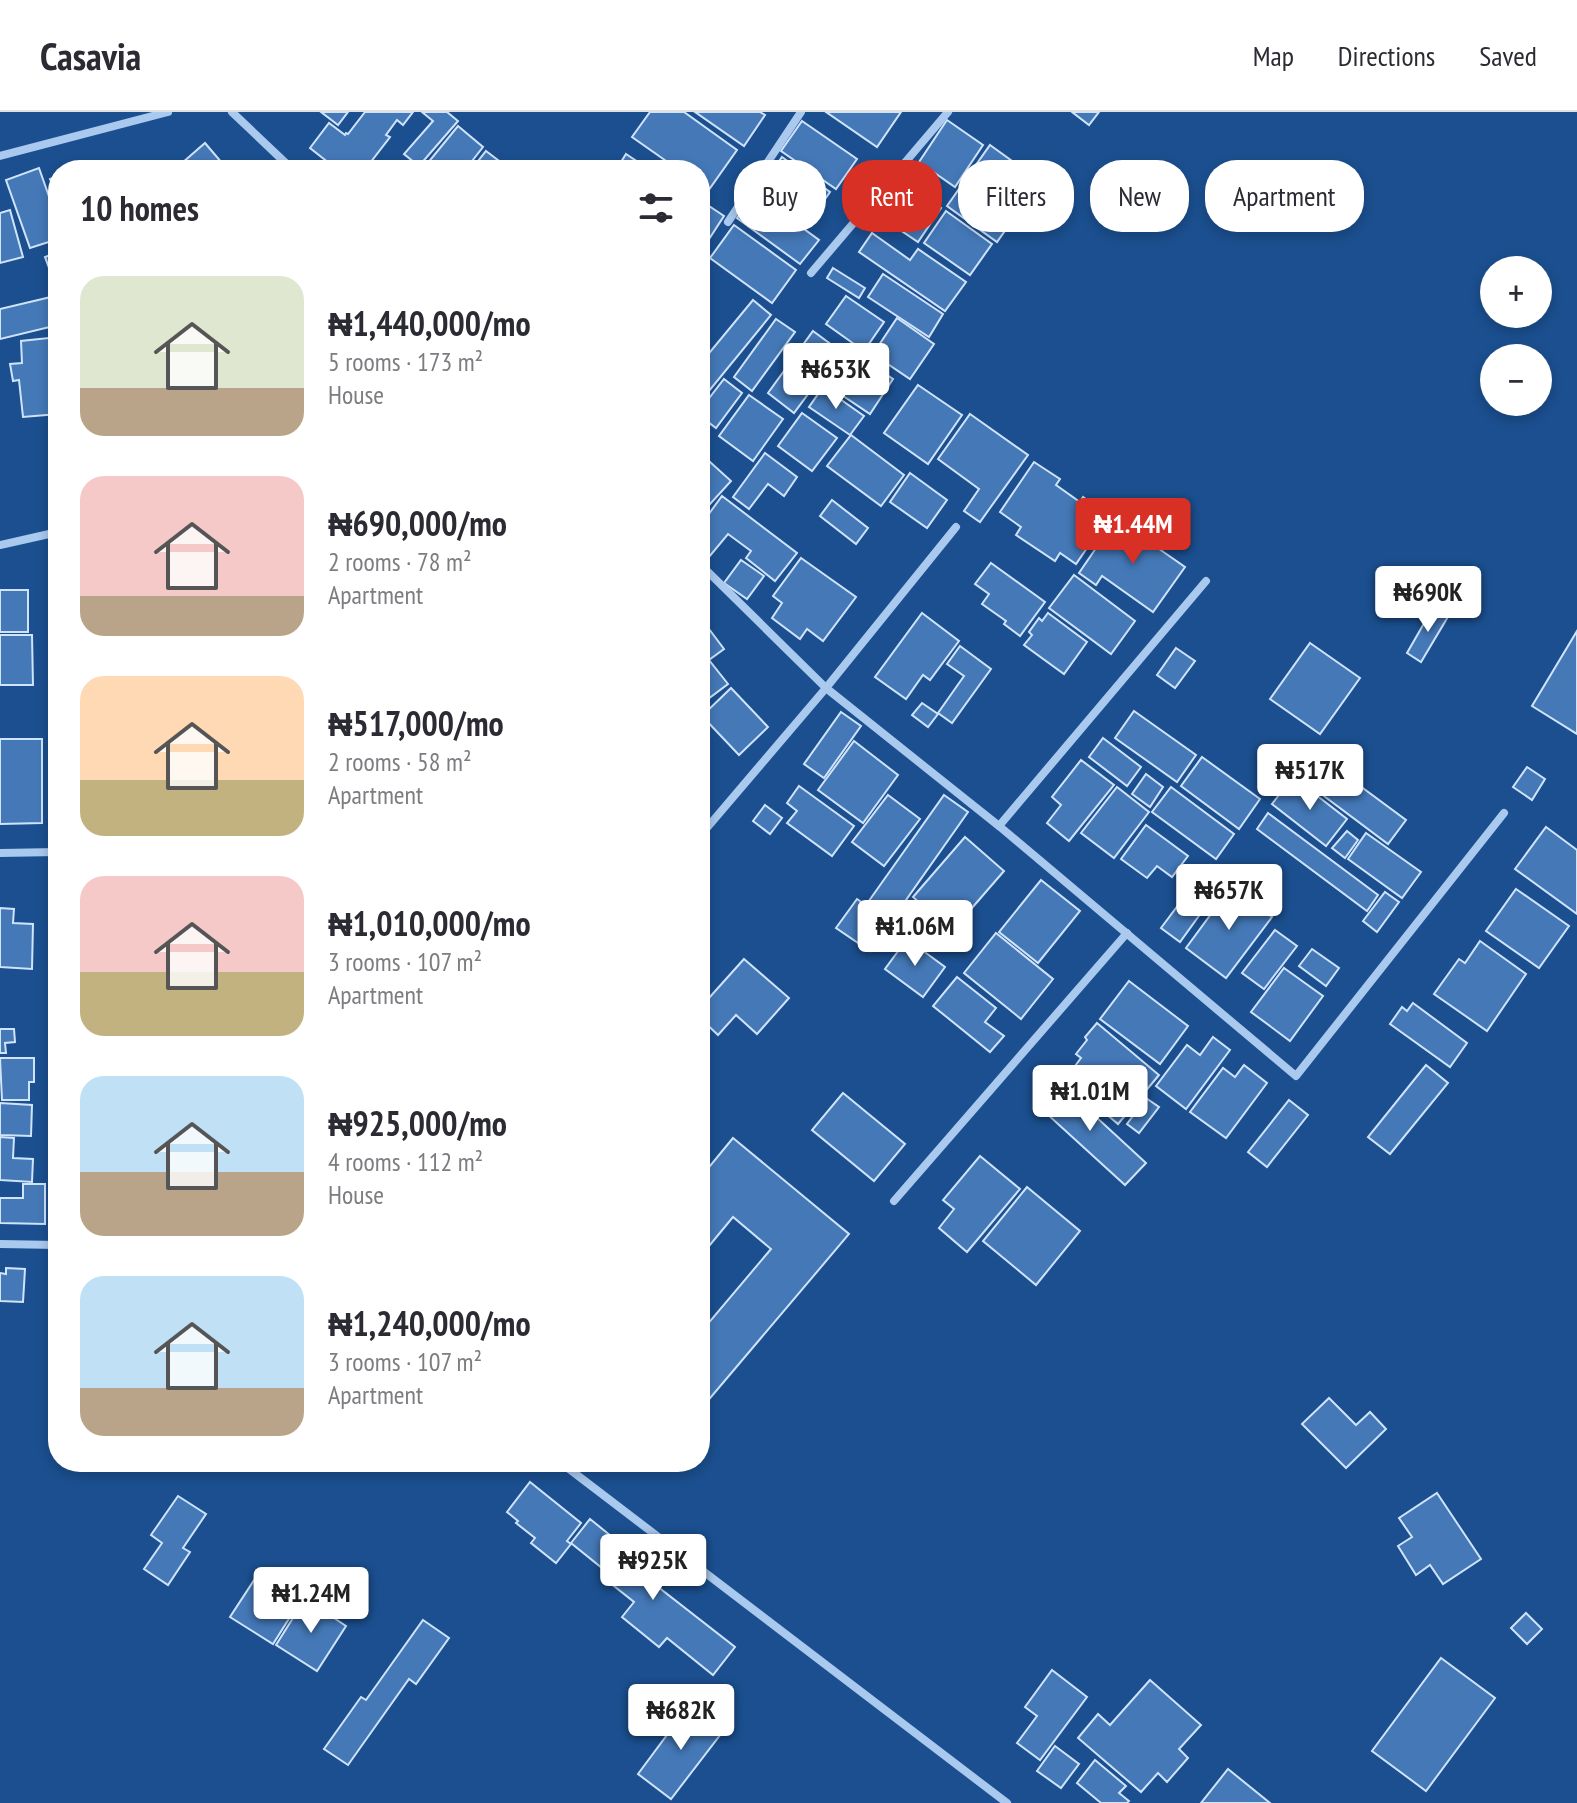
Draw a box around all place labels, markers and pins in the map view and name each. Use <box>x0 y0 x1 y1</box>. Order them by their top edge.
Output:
pin: ₦653K <box>780 343 892 411</box>
pin: ₦1.44M <box>1068 498 1198 566</box>
pin: ₦690K <box>1372 566 1484 634</box>
pin: ₦517K <box>1254 744 1366 812</box>
pin: ₦657K <box>1173 864 1285 932</box>
pin: ₦1.06M <box>850 900 980 968</box>
pin: ₦1.01M <box>1025 1065 1155 1133</box>
pin: ₦925K <box>597 1534 709 1602</box>
pin: ₦1.24M <box>246 1567 376 1635</box>
pin: ₦682K <box>625 1684 737 1752</box>

